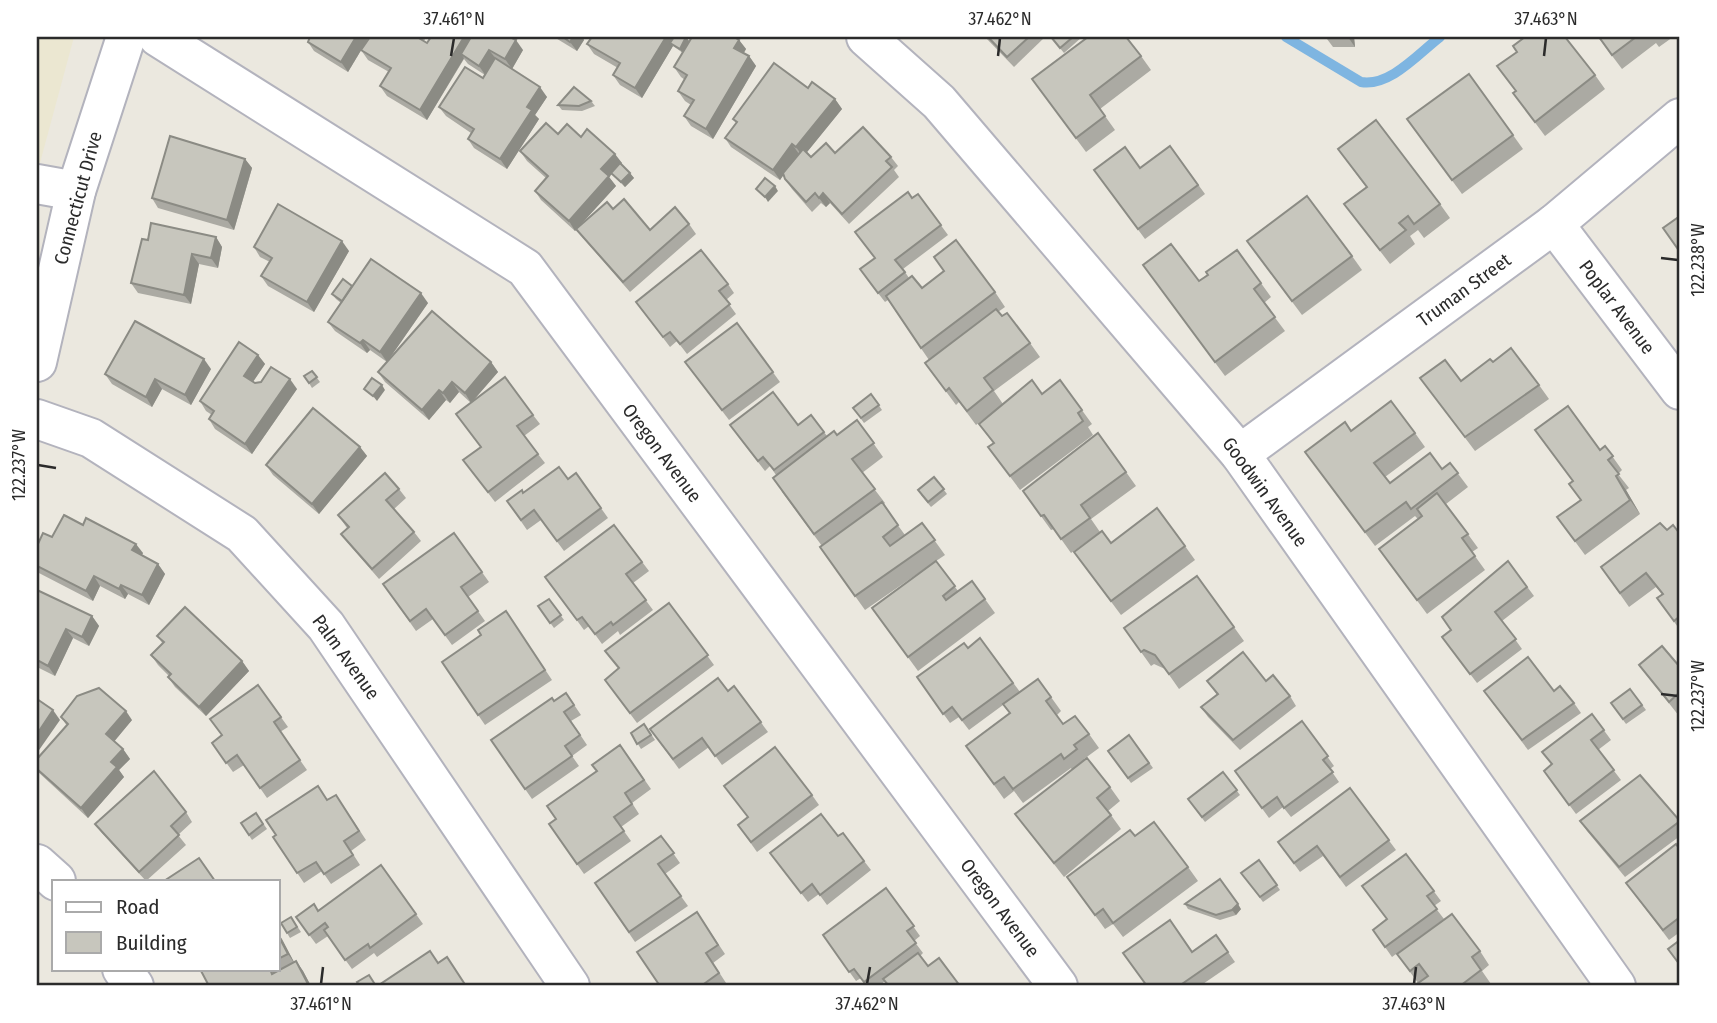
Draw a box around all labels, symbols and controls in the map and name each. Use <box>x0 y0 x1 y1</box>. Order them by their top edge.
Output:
text: 37.461°N <box>423 8 485 30</box>
text: 37.462°N <box>968 8 1032 30</box>
text: 37.463°N <box>1514 8 1578 30</box>
street label: Connecticut Drive <box>49 129 107 267</box>
text: 122.238°W <box>1687 223 1709 297</box>
street label: Truman Street <box>1413 248 1516 332</box>
street label: Poplar Avenue <box>1574 255 1660 359</box>
street label: Oregon Avenue <box>617 399 707 507</box>
text: 122.237°W <box>8 428 30 501</box>
street label: Goodwin Avenue <box>1218 433 1312 551</box>
street label: Palm Avenue <box>308 610 384 704</box>
text: 122.237°W <box>1687 659 1709 732</box>
street label: Oregon Avenue <box>955 854 1045 962</box>
legend <box>52 880 280 970</box>
text: Road <box>116 894 160 920</box>
text: Building <box>116 930 187 956</box>
text: 37.461°N <box>290 993 352 1015</box>
text: 37.462°N <box>835 993 899 1015</box>
text: 37.463°N <box>1382 993 1446 1015</box>

